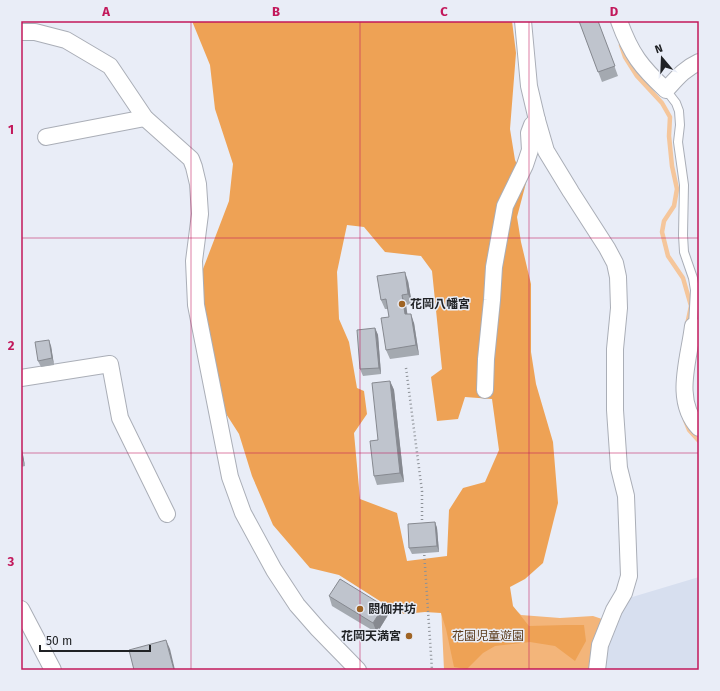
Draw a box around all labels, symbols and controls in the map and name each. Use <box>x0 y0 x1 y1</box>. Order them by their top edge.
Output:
text: A <box>101 4 110 19</box>
text: B <box>272 4 280 19</box>
text: C <box>440 4 448 19</box>
text: D <box>610 4 619 19</box>
north arrow <box>642 38 682 78</box>
text: N <box>653 42 664 56</box>
text: 1 <box>8 122 14 137</box>
place label: 花岡八幡宮 <box>410 297 470 311</box>
marker: 花岡八幡宮 <box>397 299 407 309</box>
text: 2 <box>8 338 15 353</box>
text: 3 <box>7 554 15 569</box>
place label: 閼伽井坊 <box>368 602 416 616</box>
marker: 閼伽井坊 <box>355 604 365 614</box>
scale bar <box>40 627 150 653</box>
place label: 花岡天満宮 <box>341 629 401 643</box>
park label: 花園児童遊園 <box>452 629 524 643</box>
marker: 花岡天満宮 <box>404 631 414 641</box>
text: 50 m <box>46 634 72 648</box>

